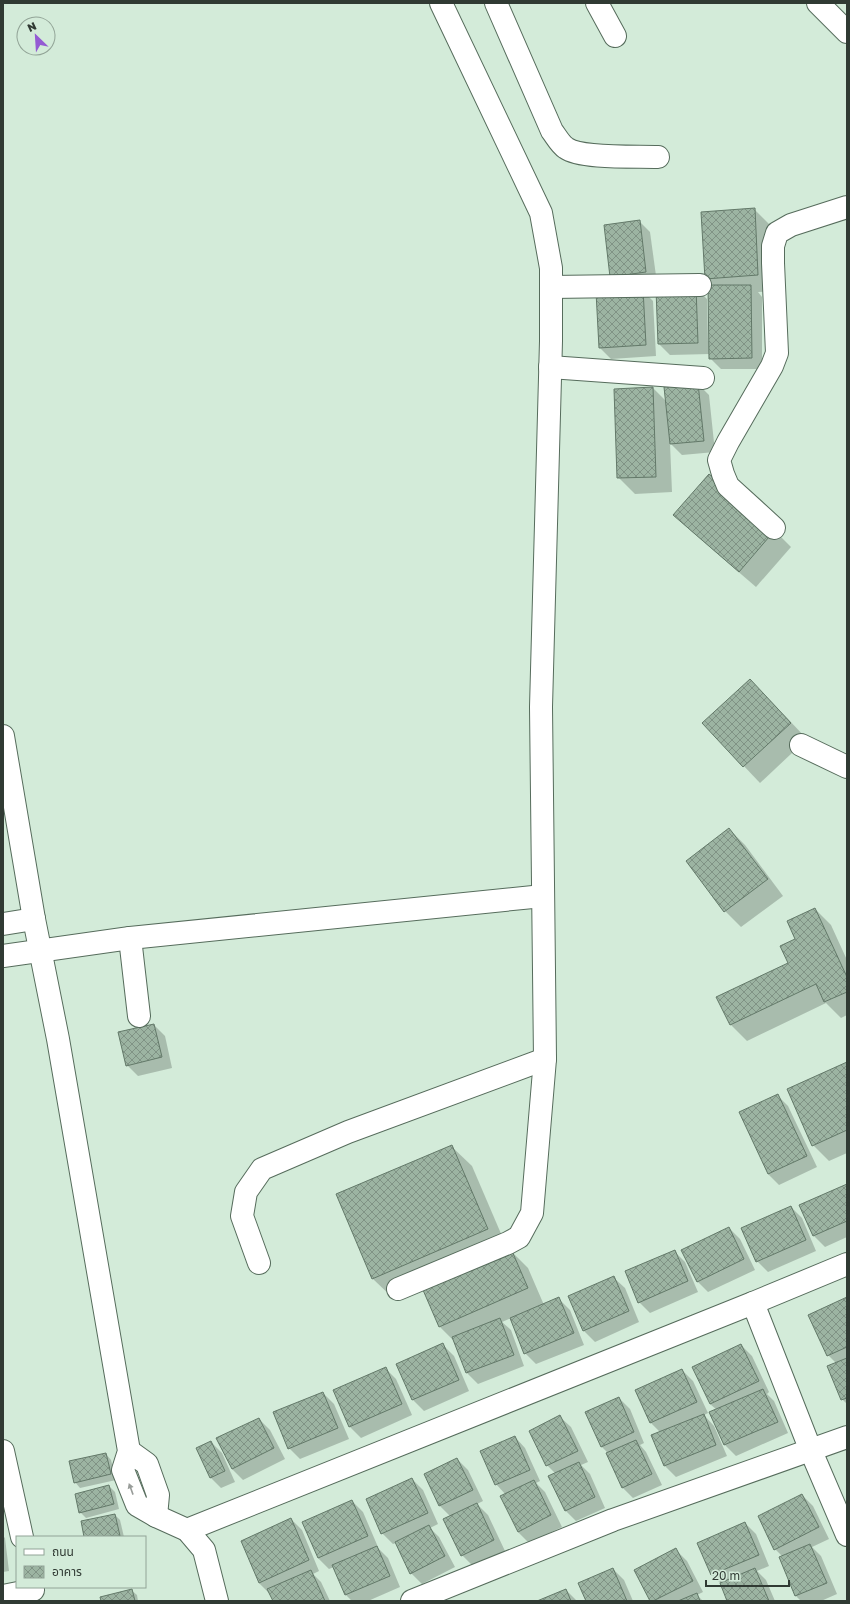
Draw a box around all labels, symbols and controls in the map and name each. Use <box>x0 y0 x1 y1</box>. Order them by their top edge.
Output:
north arrow <box>16 16 56 56</box>
text: N <box>25 19 38 34</box>
one-way arrow <box>127 1483 133 1495</box>
legend <box>16 1536 146 1588</box>
text: ถนน <box>52 1544 74 1559</box>
scale bar <box>706 1562 789 1588</box>
text: อาคาร <box>52 1564 82 1579</box>
text: 20 m <box>712 1568 740 1583</box>

